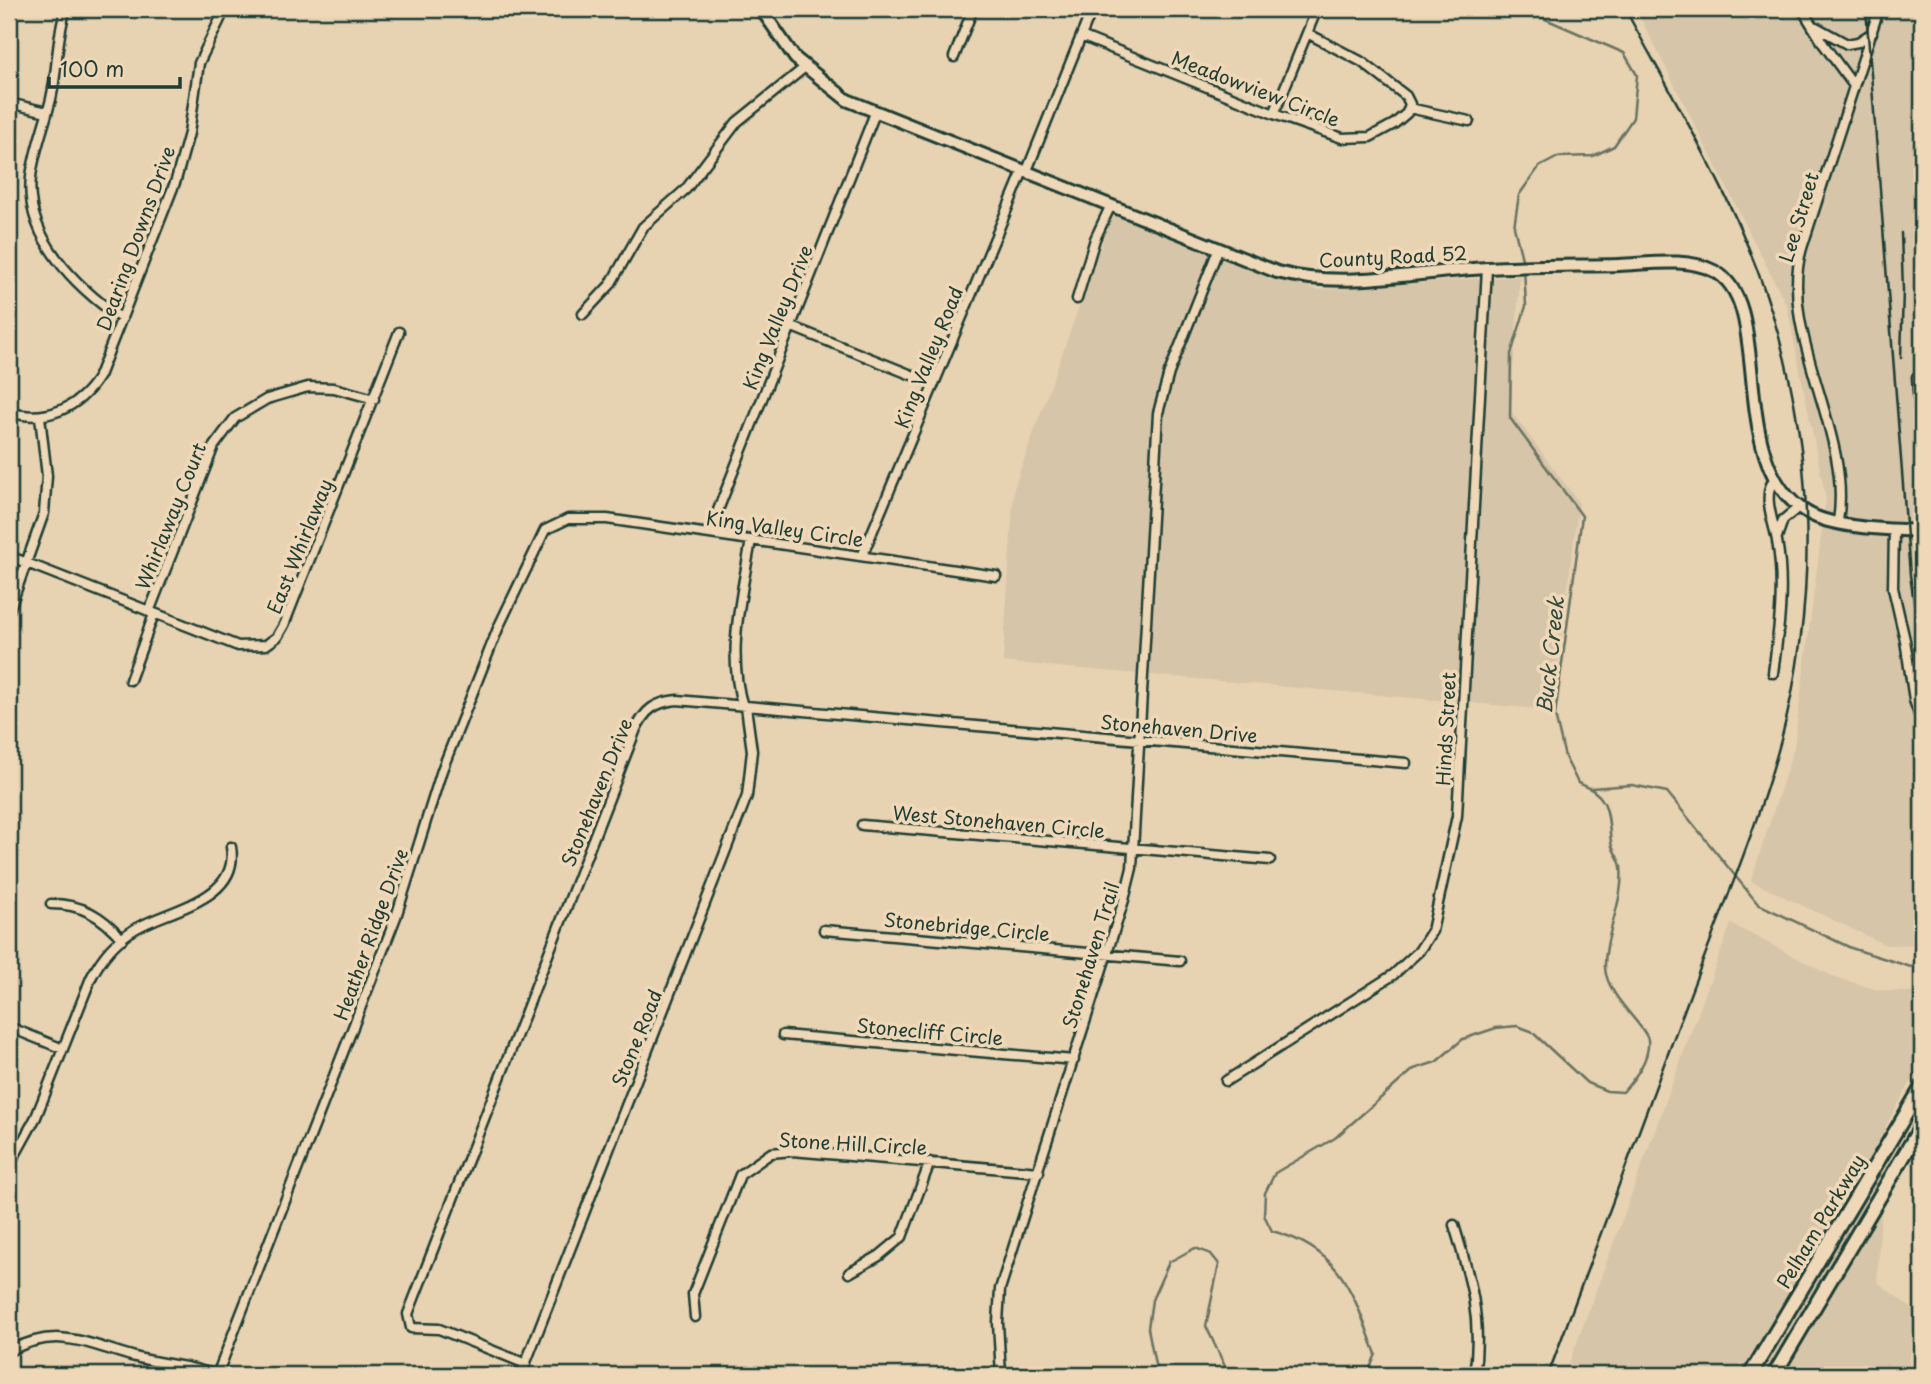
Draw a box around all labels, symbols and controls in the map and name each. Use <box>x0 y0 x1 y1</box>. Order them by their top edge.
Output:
street label: Meadowview Circle <box>1168 43 1344 133</box>
scale bar <box>49 46 180 90</box>
text: 100 m <box>60 52 124 84</box>
street label: Dearing Downs Drive <box>89 142 181 334</box>
street label: Lee Street <box>1771 168 1825 266</box>
street label: County Road 52 <box>1318 238 1468 274</box>
street label: King Valley Drive <box>735 240 819 394</box>
street label: King Valley Road <box>887 282 969 432</box>
street label: Whirlaway Court <box>128 438 212 594</box>
street label: East Whirlaway <box>259 474 339 618</box>
street label: King Valley Circle <box>704 503 866 553</box>
water label: Buck Creek <box>1527 594 1571 715</box>
street label: Hinds Street <box>1428 671 1462 787</box>
street label: Stonehaven Drive <box>1099 707 1259 749</box>
street label: Stonehaven Drive <box>553 714 639 870</box>
street label: West Stonehaven Circle <box>892 798 1106 844</box>
street label: Heather Ridge Drive <box>326 844 414 1024</box>
street label: Stonehaven Trail <box>1054 878 1126 1032</box>
street label: Stonebridge Circle <box>883 905 1051 947</box>
street label: Stone Road <box>604 985 668 1091</box>
street label: Stonecliff Circle <box>856 1011 1004 1051</box>
street label: Stone Hill Circle <box>778 1125 928 1161</box>
street label: Pelham Parkway <box>1769 1149 1871 1293</box>

